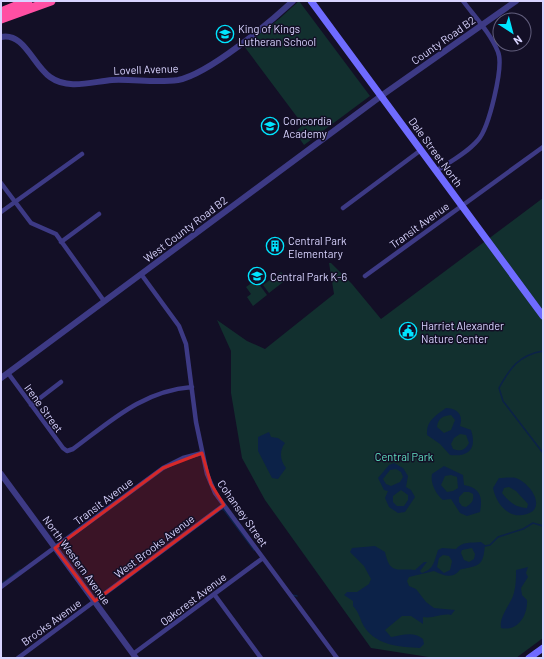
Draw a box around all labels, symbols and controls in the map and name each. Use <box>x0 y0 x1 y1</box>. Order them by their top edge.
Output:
north arrow <box>492 12 532 52</box>
street label: County Road B2 <box>409 13 478 67</box>
place label: King of Kings Lutheran School <box>238 22 316 48</box>
school or university icon: King of Kings Lutheran School <box>215 24 235 44</box>
text: N <box>511 33 525 48</box>
street label: Lovell Avenue <box>113 61 179 77</box>
place label: Concordia Academy <box>283 114 332 140</box>
street label: Dale Street North <box>406 115 466 189</box>
school or university icon: Concordia Academy <box>260 116 280 136</box>
street label: West County Road B2 <box>141 193 229 265</box>
street label: Transit Avenue <box>387 199 451 251</box>
place label: Central Park Elementary <box>288 234 347 260</box>
building icon: Central Park Elementary <box>265 236 285 256</box>
school or university icon: Central Park K-6 <box>247 266 267 286</box>
place label: Central Park K-6 <box>270 270 347 283</box>
place label: Harriet Alexander Nature Center <box>421 319 504 345</box>
public building icon: Harriet Alexander Nature Center <box>398 321 418 341</box>
street label: Irene Street <box>22 381 66 435</box>
park label: Central Park <box>375 450 434 463</box>
street label: Transit Avenue <box>71 475 135 527</box>
street label: Cohansey Street <box>215 477 271 549</box>
street label: West Brooks Avenue <box>111 512 197 580</box>
street label: North Western Avenue <box>40 513 114 607</box>
street label: Oakcrest Avenue <box>157 570 229 628</box>
street label: Brooks Avenue <box>19 596 84 648</box>

